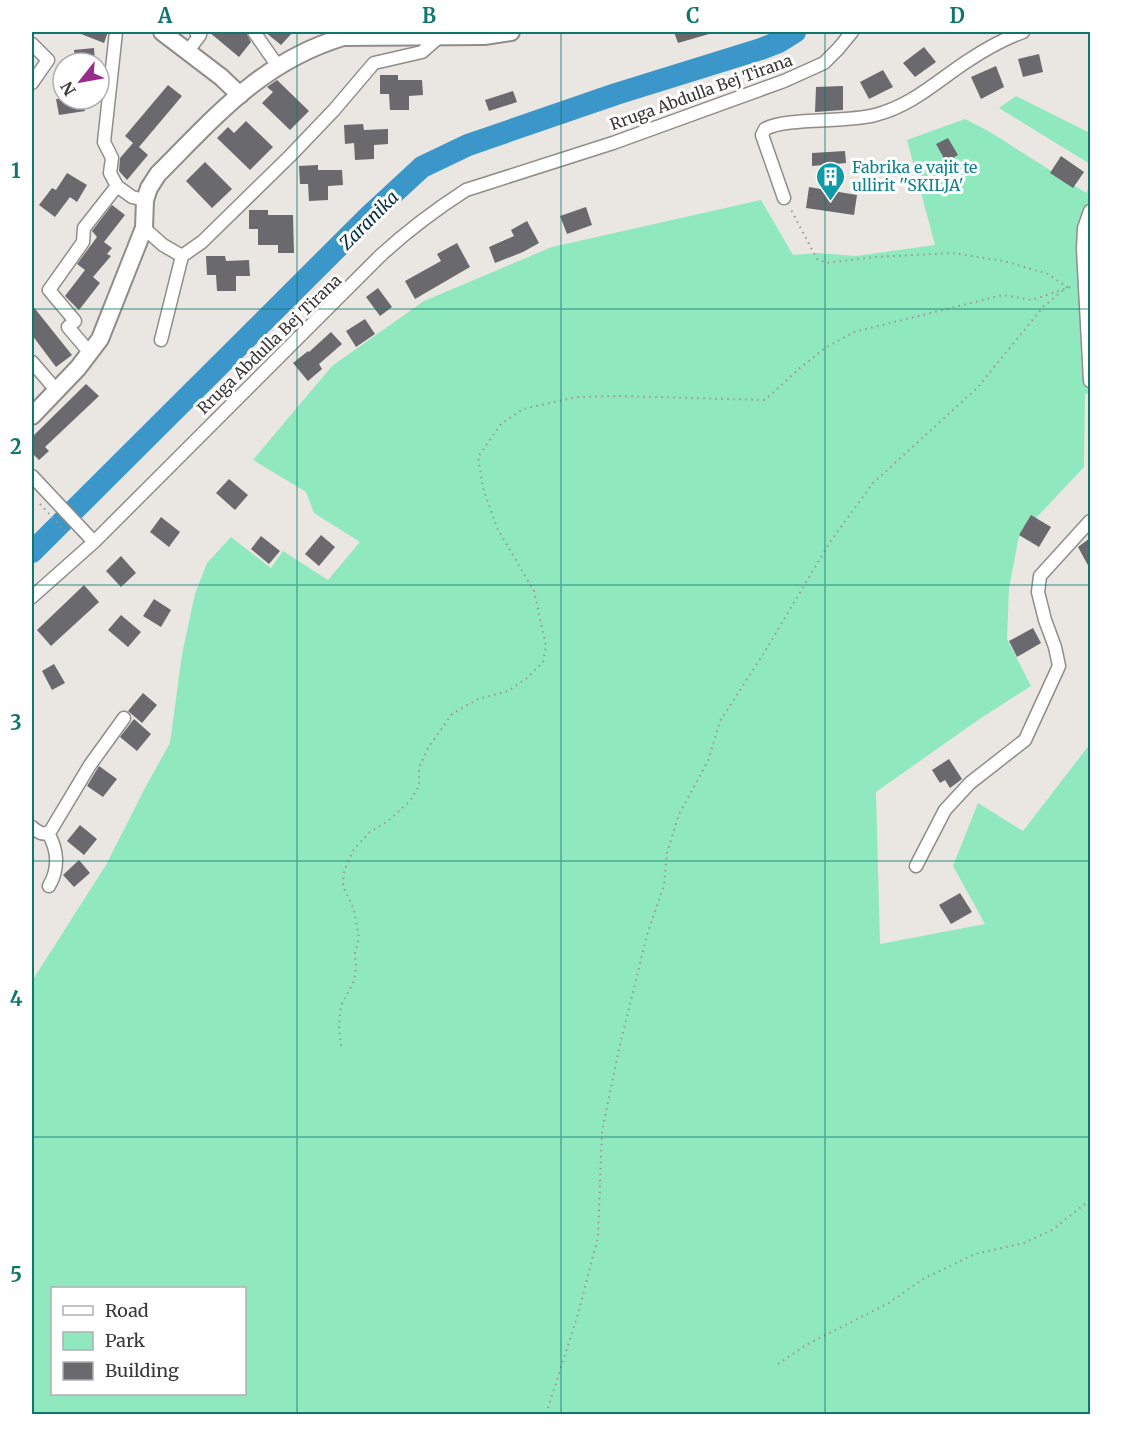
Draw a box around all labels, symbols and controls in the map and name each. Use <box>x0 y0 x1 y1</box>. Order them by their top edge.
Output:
text: A <box>157 3 173 28</box>
text: B <box>422 3 436 28</box>
text: C <box>686 3 700 28</box>
text: D <box>949 3 965 28</box>
street label: Rruga Abdulla Bej Tirana <box>607 50 795 134</box>
north arrow <box>51 51 111 111</box>
text: N <box>56 78 80 99</box>
place label: Fabrika e vajit te ullirit ''SKILJA' <box>852 157 977 195</box>
text: 1 <box>11 158 21 183</box>
building icon: Fabrika e vajit te ullirit ''SKILJA' <box>815 160 847 202</box>
water label: Zaranika <box>334 186 403 255</box>
street label: Rruga Abdulla Bej Tirana <box>193 270 346 418</box>
text: 2 <box>10 434 22 459</box>
text: 3 <box>10 710 22 735</box>
text: 4 <box>10 986 23 1011</box>
text: 5 <box>10 1262 22 1287</box>
legend <box>51 1287 246 1395</box>
text: Road <box>105 1299 149 1322</box>
text: Park <box>105 1329 146 1352</box>
text: Building <box>105 1359 179 1382</box>

